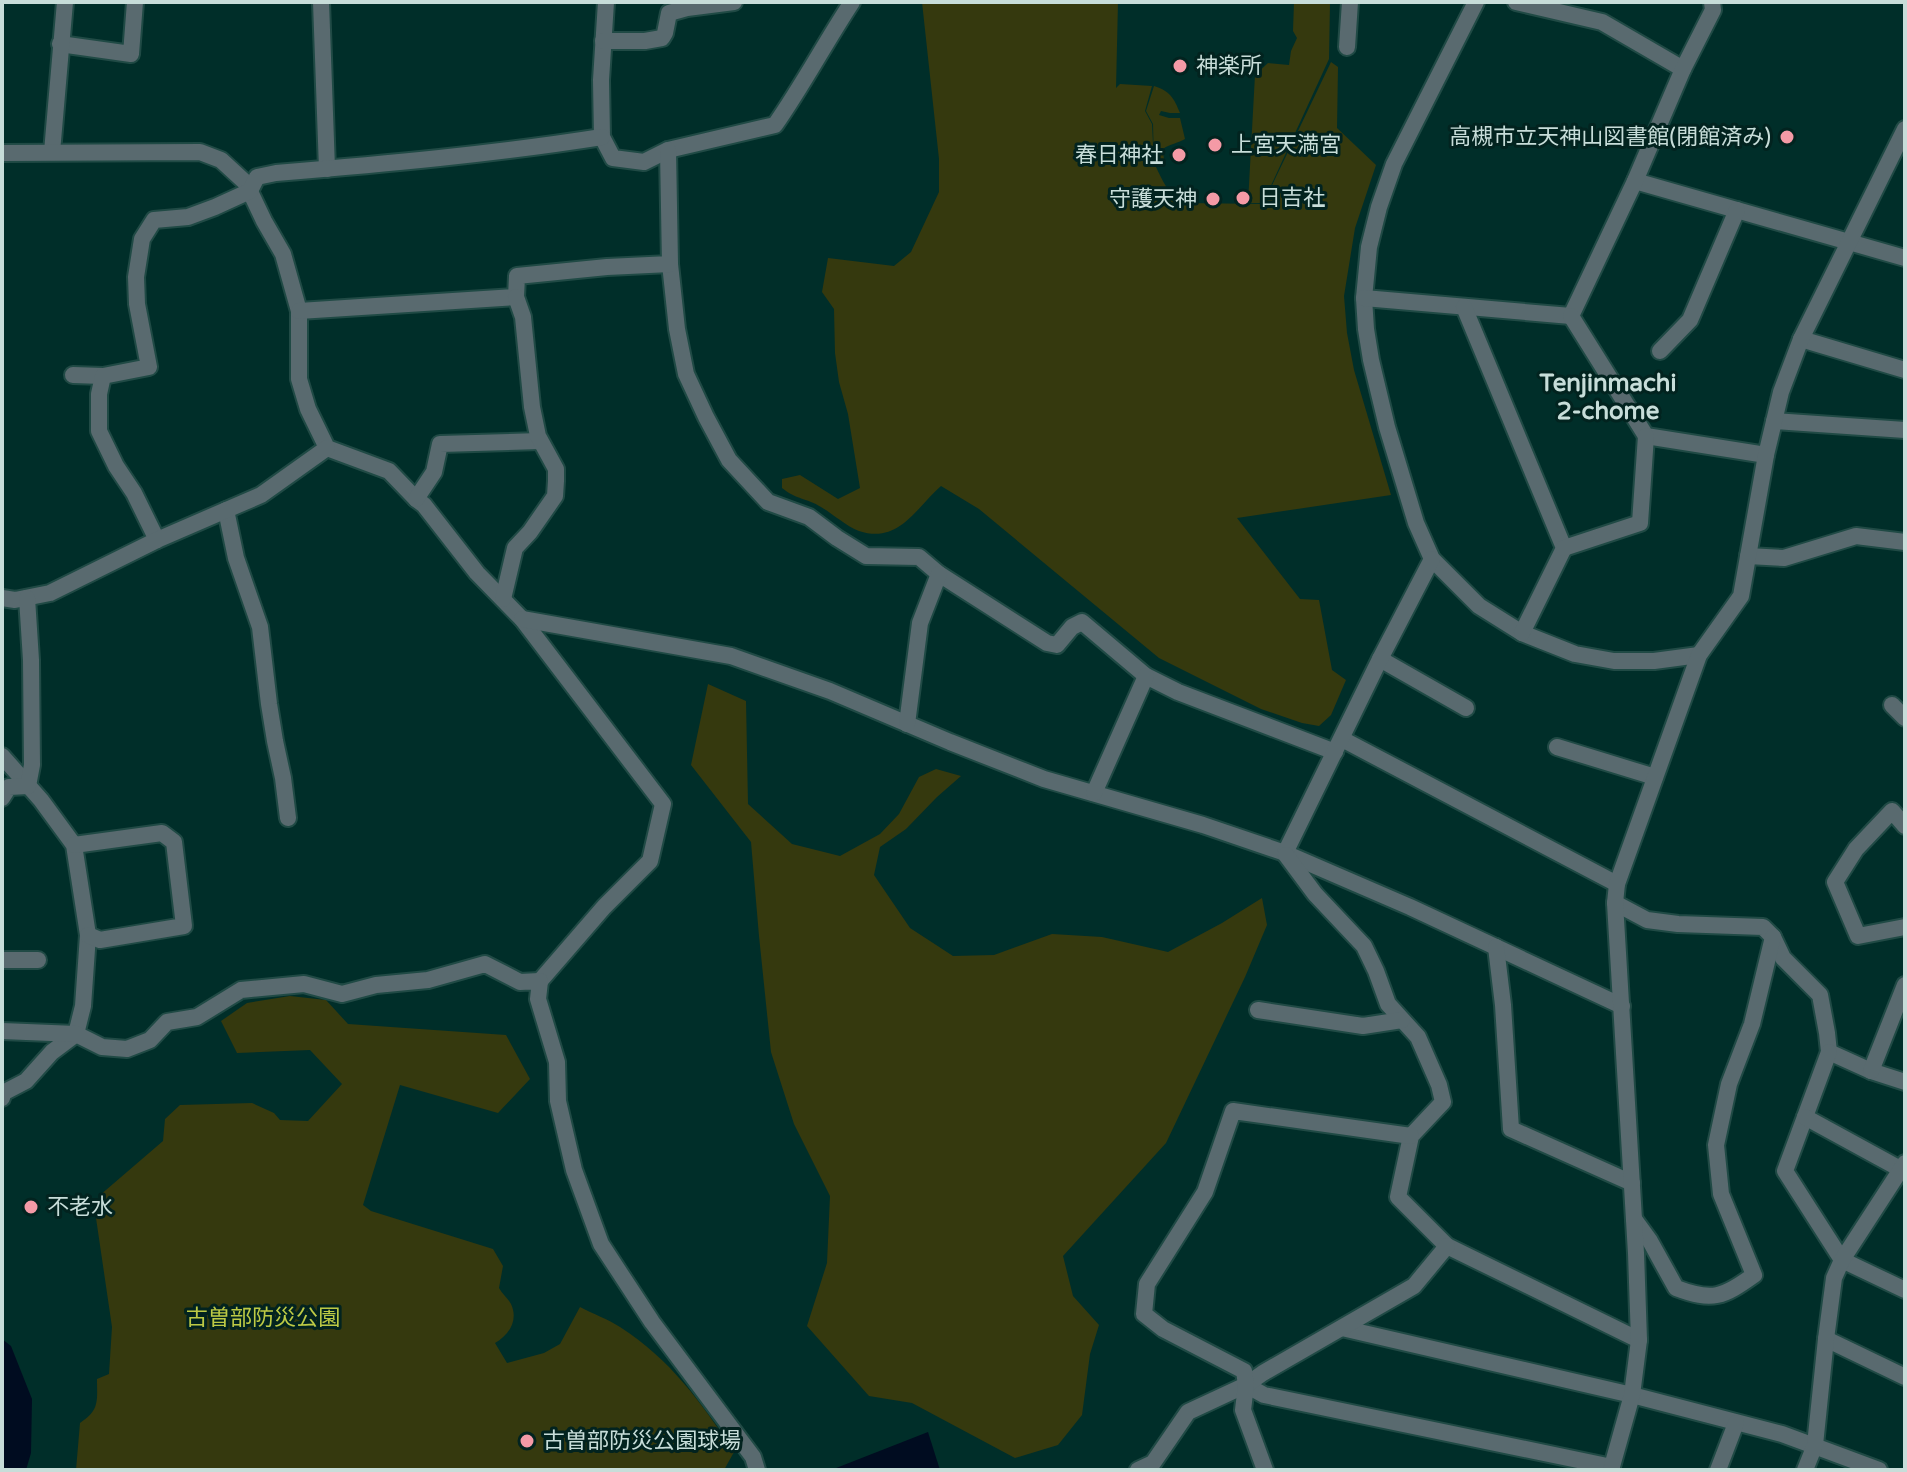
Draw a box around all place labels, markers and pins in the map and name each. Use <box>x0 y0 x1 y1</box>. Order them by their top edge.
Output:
place label: 神楽所 <box>1196 53 1262 79</box>
marker: 神楽所 <box>1171 57 1189 75</box>
place label: 高槻市立天神山図書館(閉館済み) <box>1449 124 1771 150</box>
marker: 高槻市立天神山図書館(閉館済み) <box>1778 128 1796 146</box>
place label: 上宮天満宮 <box>1231 132 1341 158</box>
marker: 上宮天満宮 <box>1206 136 1224 154</box>
place label: 春日神社 <box>1075 142 1163 168</box>
marker: 春日神社 <box>1170 146 1188 164</box>
place label: 日吉社 <box>1259 185 1325 211</box>
place label: 守護天神 <box>1109 186 1197 212</box>
marker: 日吉社 <box>1234 189 1252 207</box>
marker: 守護天神 <box>1204 190 1222 208</box>
place label: 不老水 <box>47 1194 113 1220</box>
marker: 不老水 <box>22 1198 40 1216</box>
place label: 古曽部防災公園球場 <box>543 1428 741 1454</box>
marker: 古曽部防災公園球場 <box>518 1432 536 1450</box>

